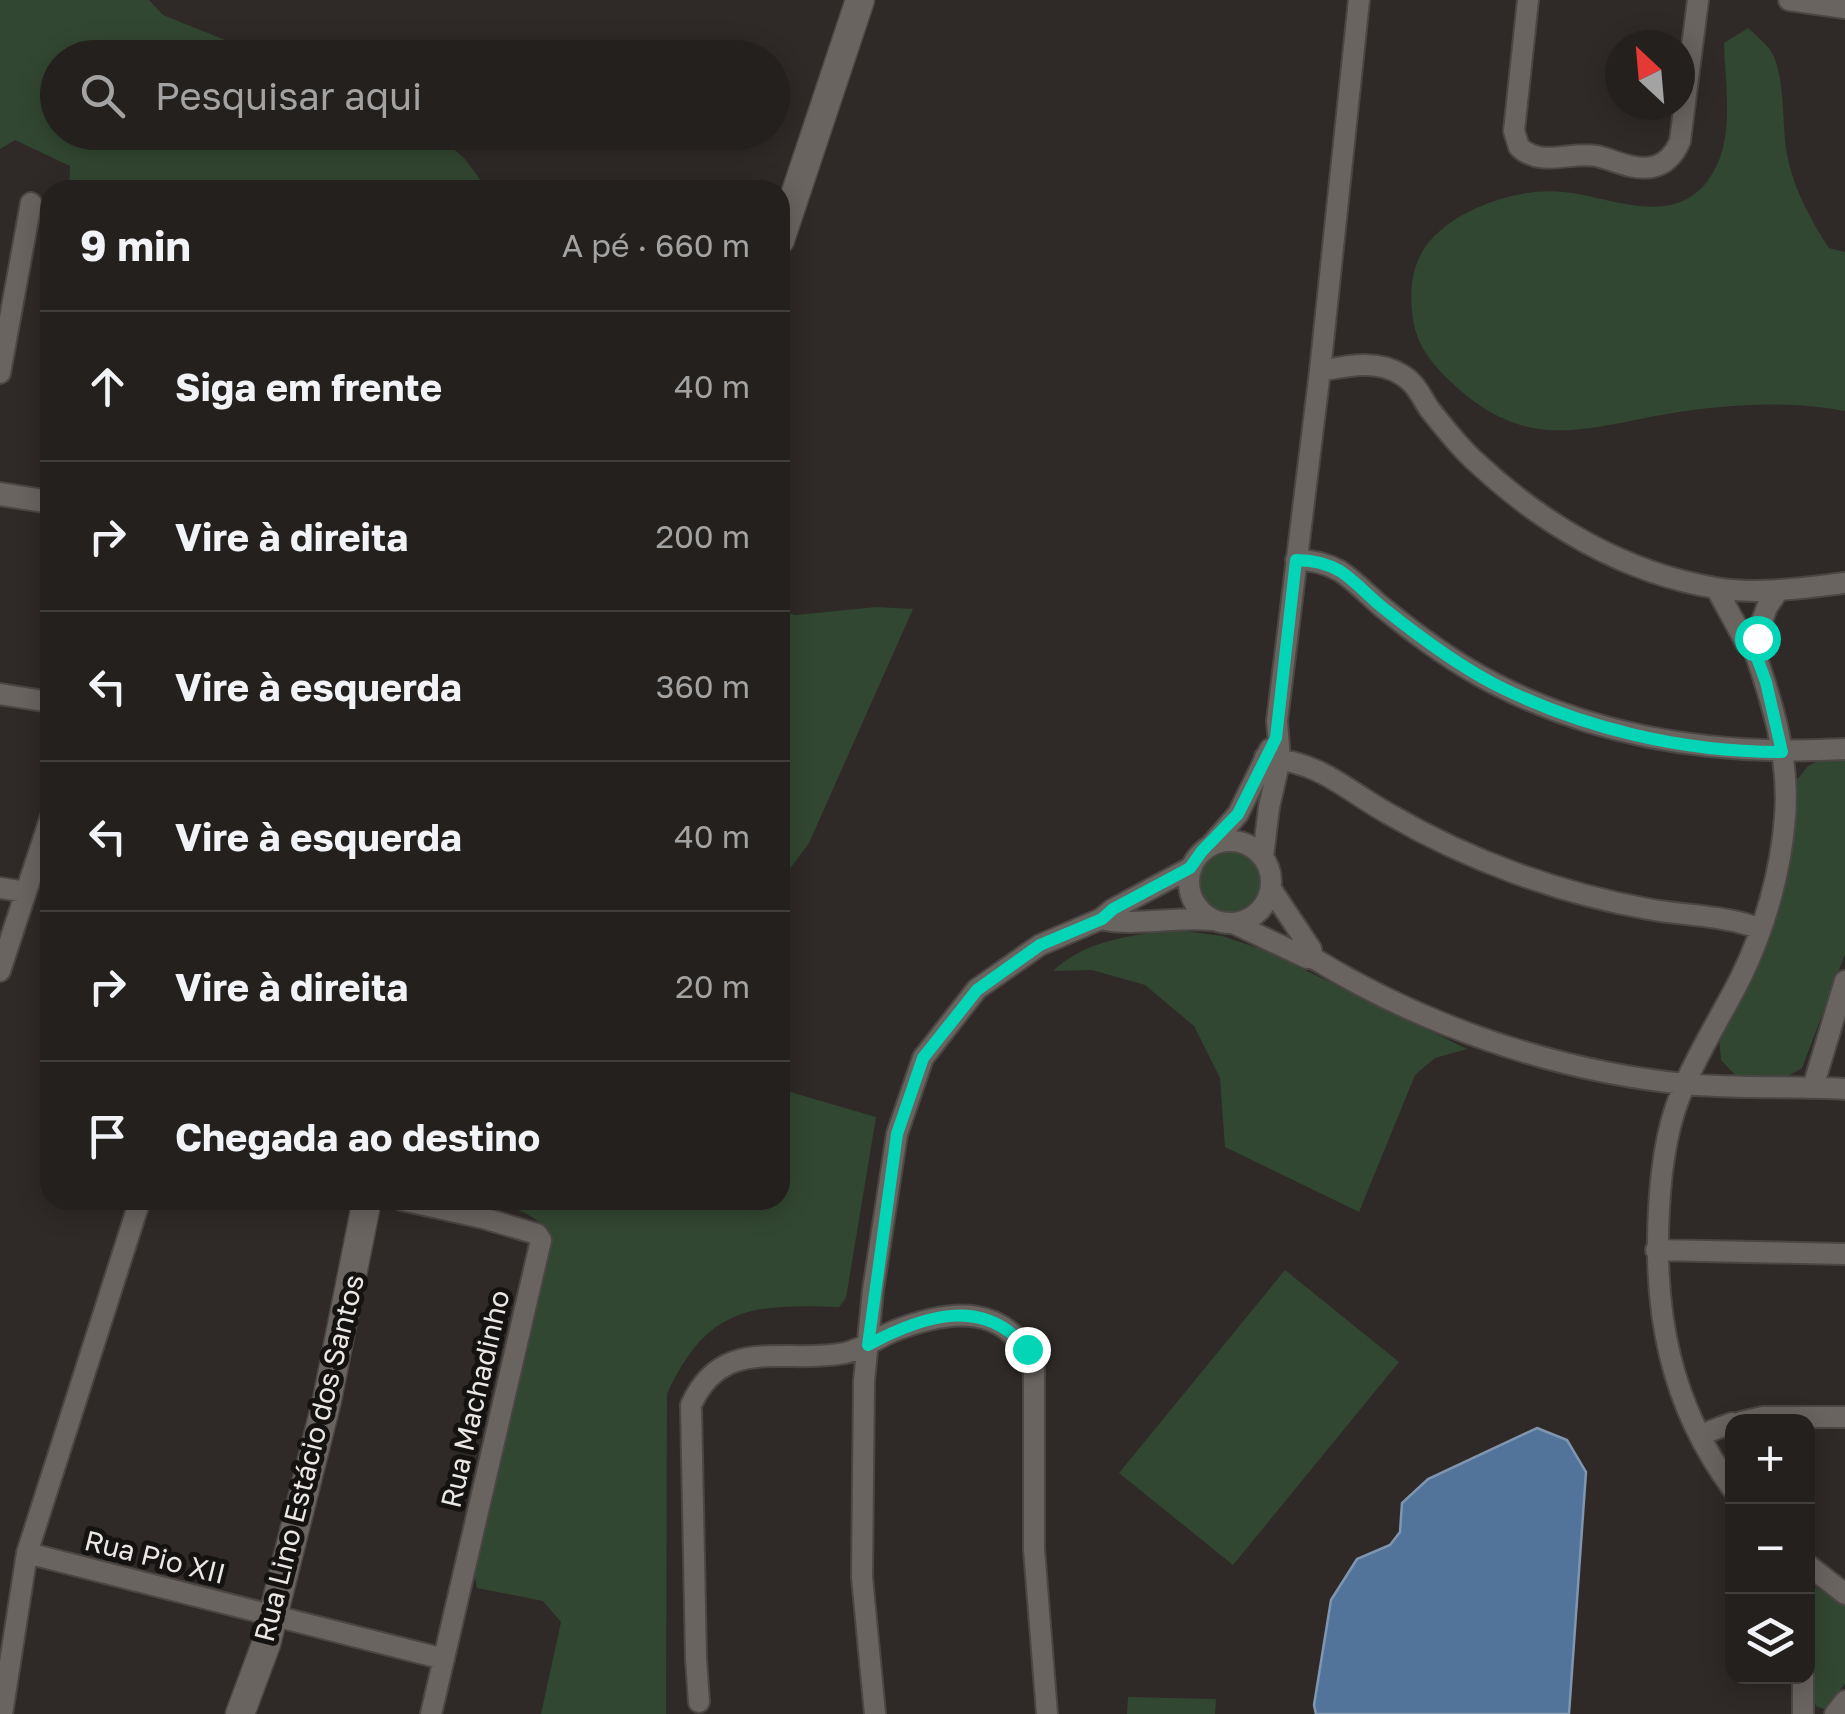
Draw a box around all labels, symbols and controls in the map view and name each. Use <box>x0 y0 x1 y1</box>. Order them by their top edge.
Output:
north arrow <box>1605 30 1695 120</box>
search box <box>40 40 790 150</box>
icon: search <box>75 68 130 123</box>
text: Pesquisar aqui <box>155 73 422 118</box>
text: 9 min <box>80 220 191 270</box>
text: A pé · 660 m <box>562 226 750 264</box>
icon: ahead <box>80 359 135 414</box>
text: Siga em frente <box>175 364 442 409</box>
text: 40 m <box>674 367 750 405</box>
icon: right <box>80 509 135 564</box>
text: Vire à direita <box>175 514 408 559</box>
text: 200 m <box>655 517 750 555</box>
route start <box>1735 616 1781 662</box>
icon: left <box>80 659 135 714</box>
text: Vire à esquerda <box>175 664 462 709</box>
text: 360 m <box>656 667 750 705</box>
icon: left <box>80 809 135 864</box>
text: Vire à esquerda <box>175 814 462 859</box>
text: 40 m <box>674 817 750 855</box>
icon: right <box>80 959 135 1014</box>
text: Vire à direita <box>175 964 408 1009</box>
text: 20 m <box>675 967 750 1005</box>
icon: arrive <box>80 1109 135 1164</box>
text: Chegada ao destino <box>175 1114 540 1159</box>
street label: Rua Lino Estácio dos Santos <box>247 1271 370 1645</box>
street label: Rua Machadinho <box>433 1287 516 1511</box>
route end <box>1005 1327 1051 1373</box>
map controls <box>1725 1414 1815 1684</box>
button: + <box>1725 1414 1815 1504</box>
button: − <box>1725 1504 1815 1594</box>
street label: Rua Pio XII <box>81 1523 229 1590</box>
button: layers <box>1725 1594 1815 1684</box>

